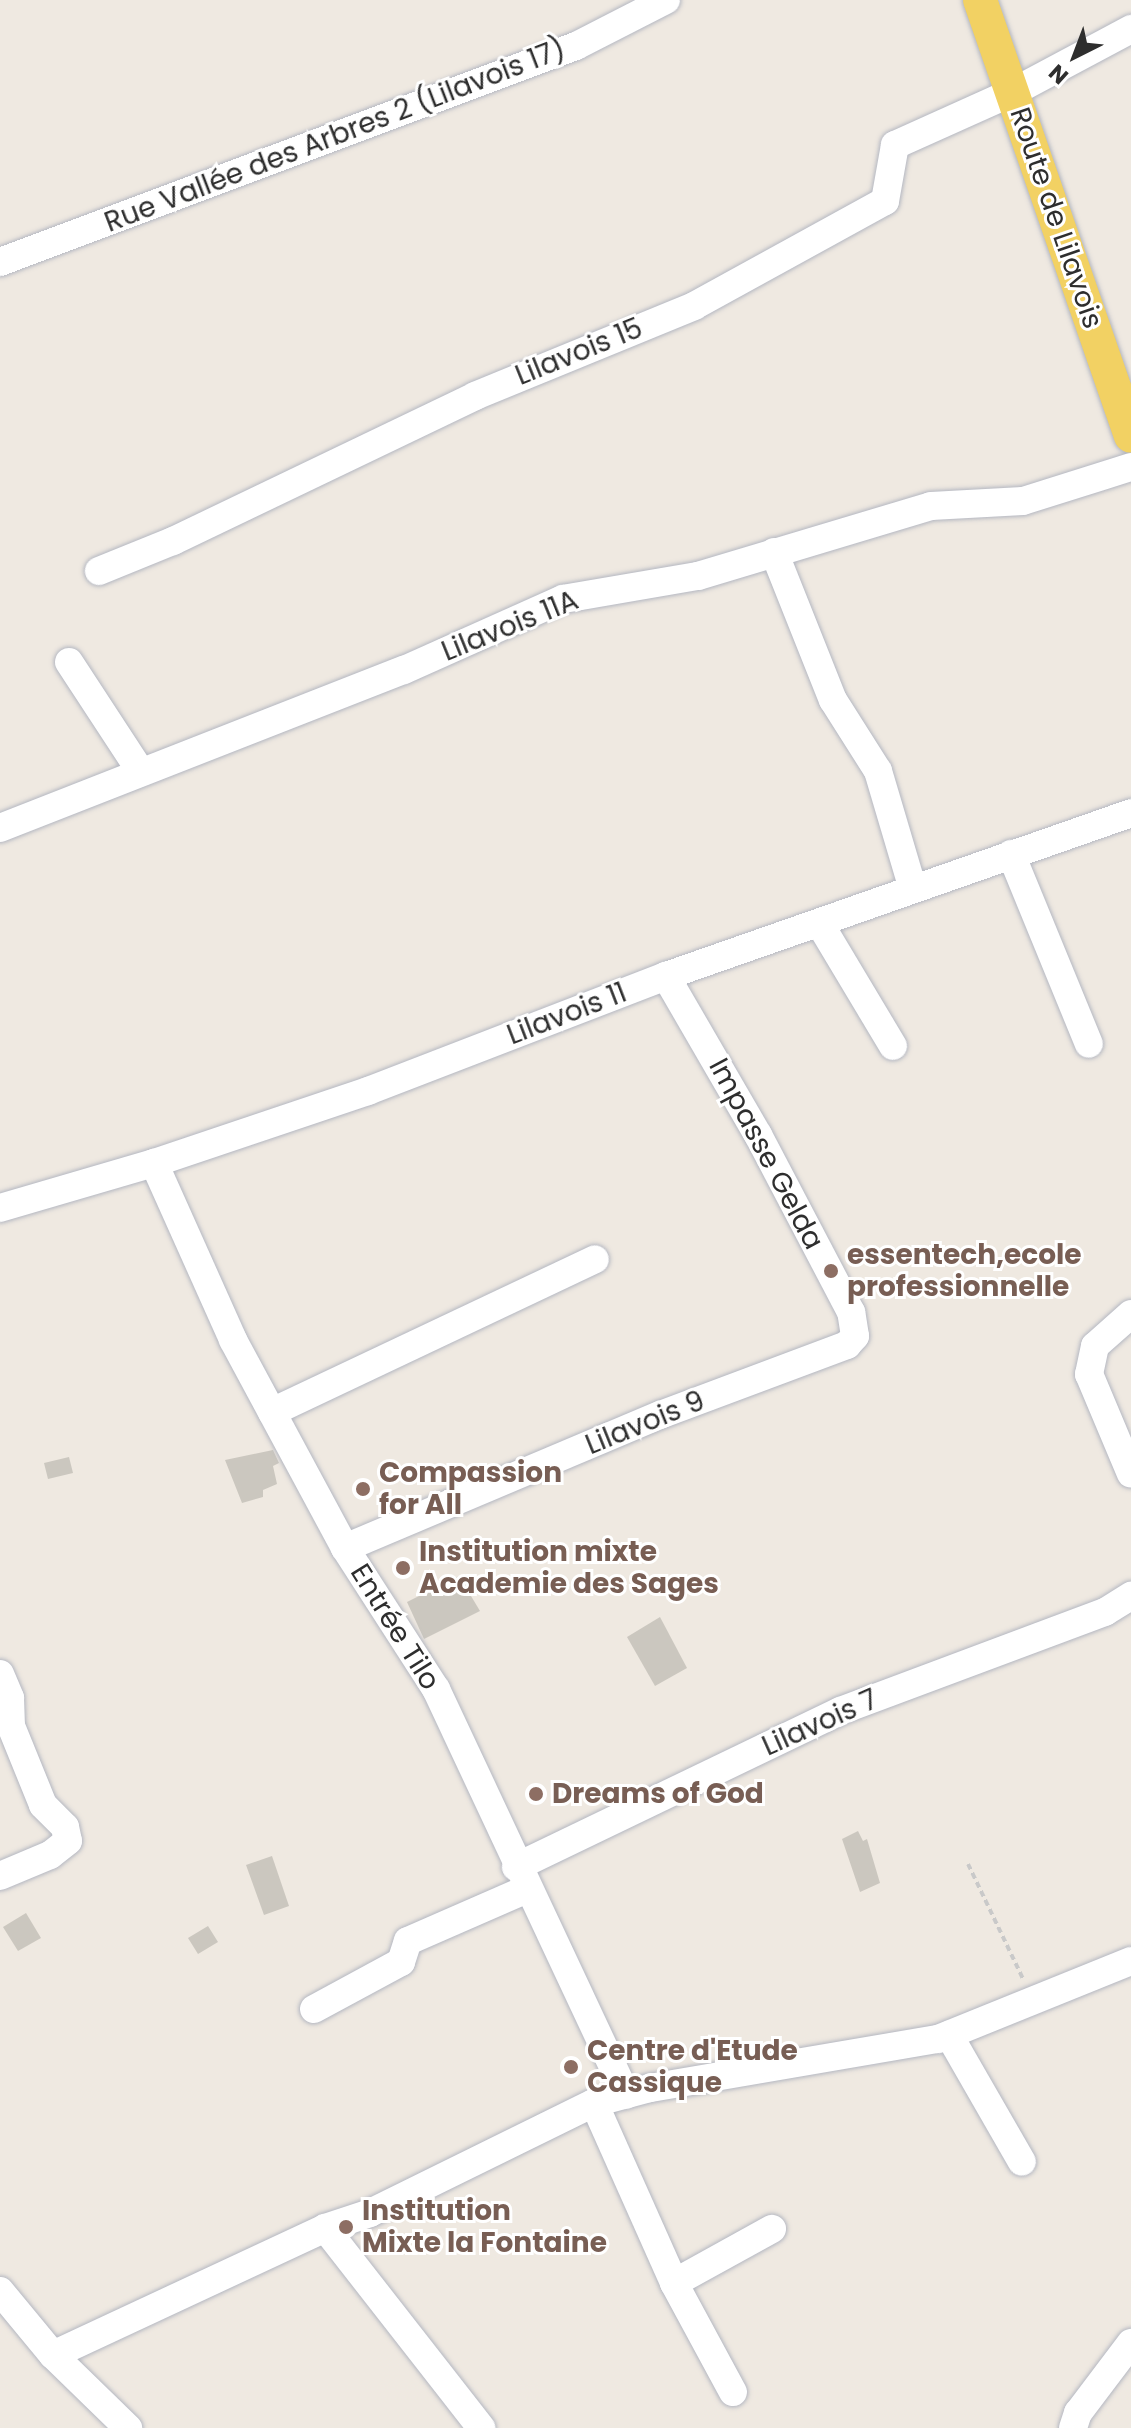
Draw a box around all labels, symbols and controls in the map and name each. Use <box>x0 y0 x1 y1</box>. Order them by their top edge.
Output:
north arrow <box>1035 16 1115 96</box>
street label: Rue Vallée des Arbres 2 (Lilavois 17) <box>100 32 570 240</box>
text: N <box>1042 57 1075 91</box>
street label: Route de Lilavois <box>1002 103 1110 333</box>
street label: Lilavois 15 <box>511 311 647 393</box>
street label: Lilavois 11A <box>437 583 583 669</box>
street label: Lilavois 11 <box>502 976 632 1052</box>
street label: Impasse Gelda <box>702 1053 830 1255</box>
place label: essentech,ecole professionnelle <box>847 1238 1082 1304</box>
marker: essentech,ecole professionnelle <box>822 1262 840 1280</box>
street label: Lilavois 9 <box>581 1384 709 1462</box>
place label: Compassion for All <box>379 1456 562 1522</box>
marker: Compassion for All <box>354 1480 372 1498</box>
place label: Institution mixte Academie des Sages <box>419 1535 719 1601</box>
street label: Entrée Tilo <box>343 1558 447 1696</box>
marker: Institution mixte Academie des Sages <box>394 1559 412 1577</box>
street label: Lilavois 7 <box>757 1683 883 1763</box>
place label: Dreams of God <box>552 1777 764 1811</box>
marker: Dreams of God <box>527 1785 545 1803</box>
place label: Centre d'Etude Cassique <box>587 2034 798 2100</box>
marker: Centre d'Etude Cassique <box>562 2058 580 2076</box>
place label: Institution Mixte la Fontaine <box>362 2194 607 2260</box>
marker: Institution Mixte la Fontaine <box>337 2218 355 2236</box>

